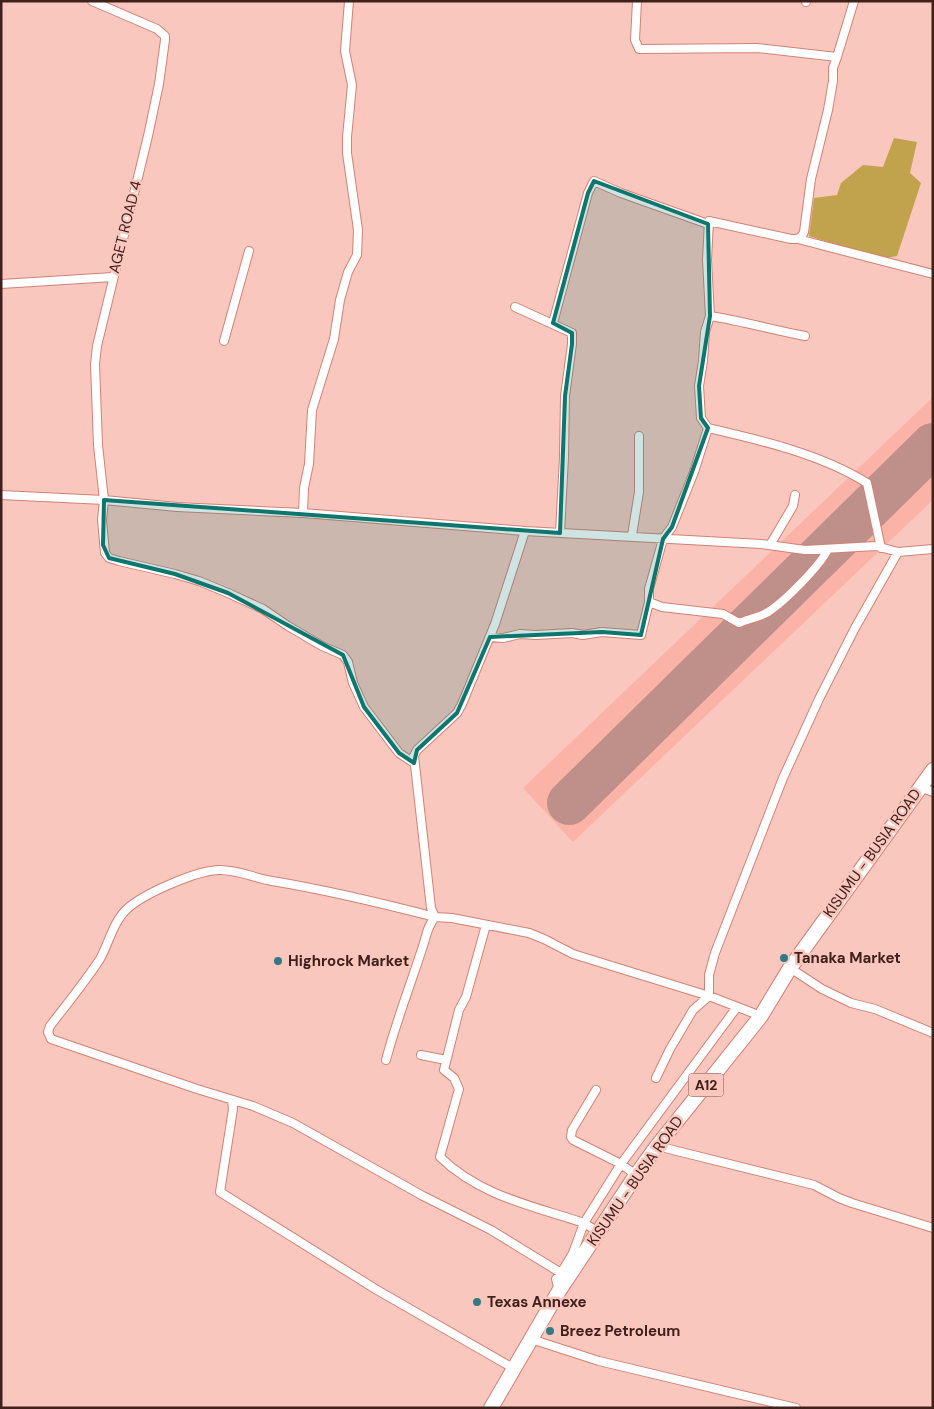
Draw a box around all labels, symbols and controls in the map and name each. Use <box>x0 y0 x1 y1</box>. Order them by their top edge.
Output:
street label: AGET ROAD 4 <box>104 179 146 275</box>
street label: KISUMU - BUSIA ROAD <box>819 785 925 921</box>
place label: Tanaka Market <box>794 948 901 968</box>
place label: Highrock Market <box>288 951 409 971</box>
marker: Tanaka Market <box>778 952 790 964</box>
marker: Highrock Market <box>272 955 284 967</box>
road number: A12 <box>688 1074 724 1096</box>
street label: KISUMU - BUSIA ROAD <box>583 1112 687 1250</box>
place label: Texas Annexe <box>487 1292 587 1312</box>
marker: Texas Annexe <box>471 1296 483 1308</box>
place label: Breez Petroleum <box>560 1321 680 1341</box>
marker: Breez Petroleum <box>544 1325 556 1337</box>

